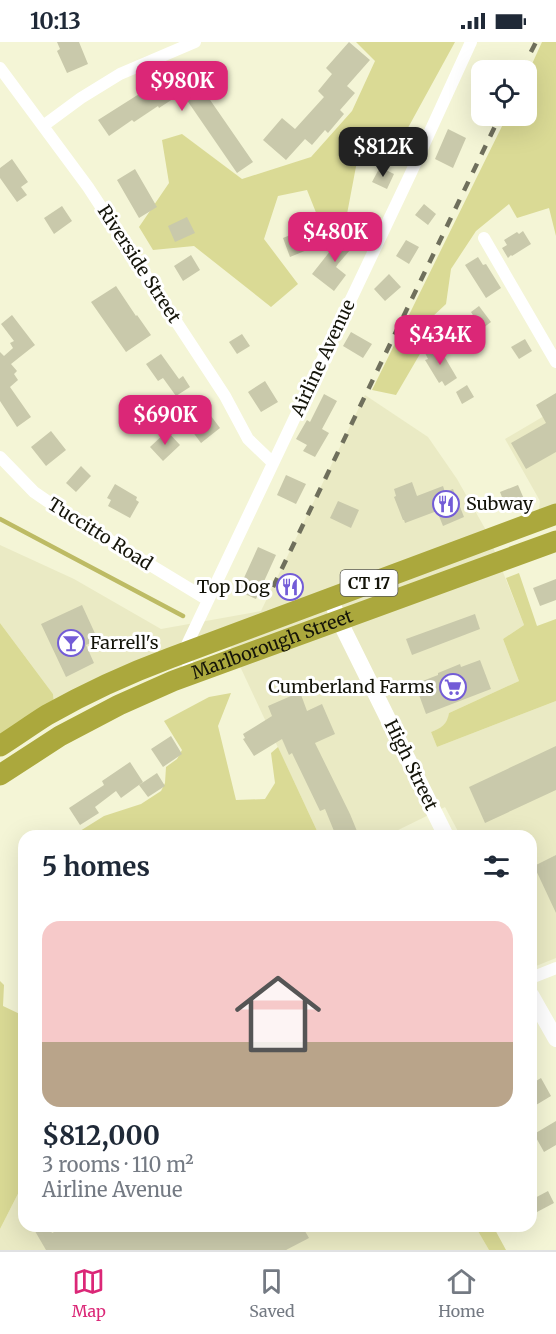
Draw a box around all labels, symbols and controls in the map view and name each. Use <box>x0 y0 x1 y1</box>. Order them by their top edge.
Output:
text: 10:13 <box>30 7 81 35</box>
map controls <box>471 60 537 126</box>
button: locate <box>471 60 537 126</box>
pin: $980K <box>140 61 224 112</box>
text: $980K <box>150 68 214 93</box>
pin: $812K <box>341 127 425 178</box>
text: $812K <box>353 134 413 159</box>
street label: Riverside Street <box>93 200 186 327</box>
pin: $480K <box>293 212 377 263</box>
text: $480K <box>302 219 368 244</box>
street label: Airline Avenue <box>285 296 360 421</box>
pin: $434K <box>398 315 482 366</box>
text: $434K <box>408 322 472 347</box>
pin: $690K <box>123 395 207 446</box>
text: $690K <box>133 402 197 427</box>
restaurant icon: Subway <box>431 489 461 519</box>
street label: Tuccitto Road <box>44 492 157 575</box>
place label: Subway <box>466 492 534 515</box>
road number: CT 17 <box>340 570 398 596</box>
restaurant icon: Top Dog <box>275 572 305 602</box>
place label: Top Dog <box>197 575 270 598</box>
street label: Marlborough Street <box>188 604 356 684</box>
bar icon: Farrell's <box>56 628 86 658</box>
place label: Farrell's <box>90 631 159 654</box>
supermarket icon: Cumberland Farms <box>438 672 468 702</box>
place label: Cumberland Farms <box>268 675 434 698</box>
street label: High Street <box>380 716 443 814</box>
text: 5 homes <box>42 850 150 883</box>
icon: filters <box>480 850 513 883</box>
icon: home <box>224 960 332 1068</box>
text: $812,000 <box>42 1119 160 1152</box>
text: 3 rooms · 110 m² <box>42 1152 194 1177</box>
text: Airline Avenue <box>42 1177 182 1202</box>
tab: Map <box>72 1265 106 1321</box>
tab: Saved <box>249 1265 295 1321</box>
tab: Home <box>438 1265 484 1321</box>

